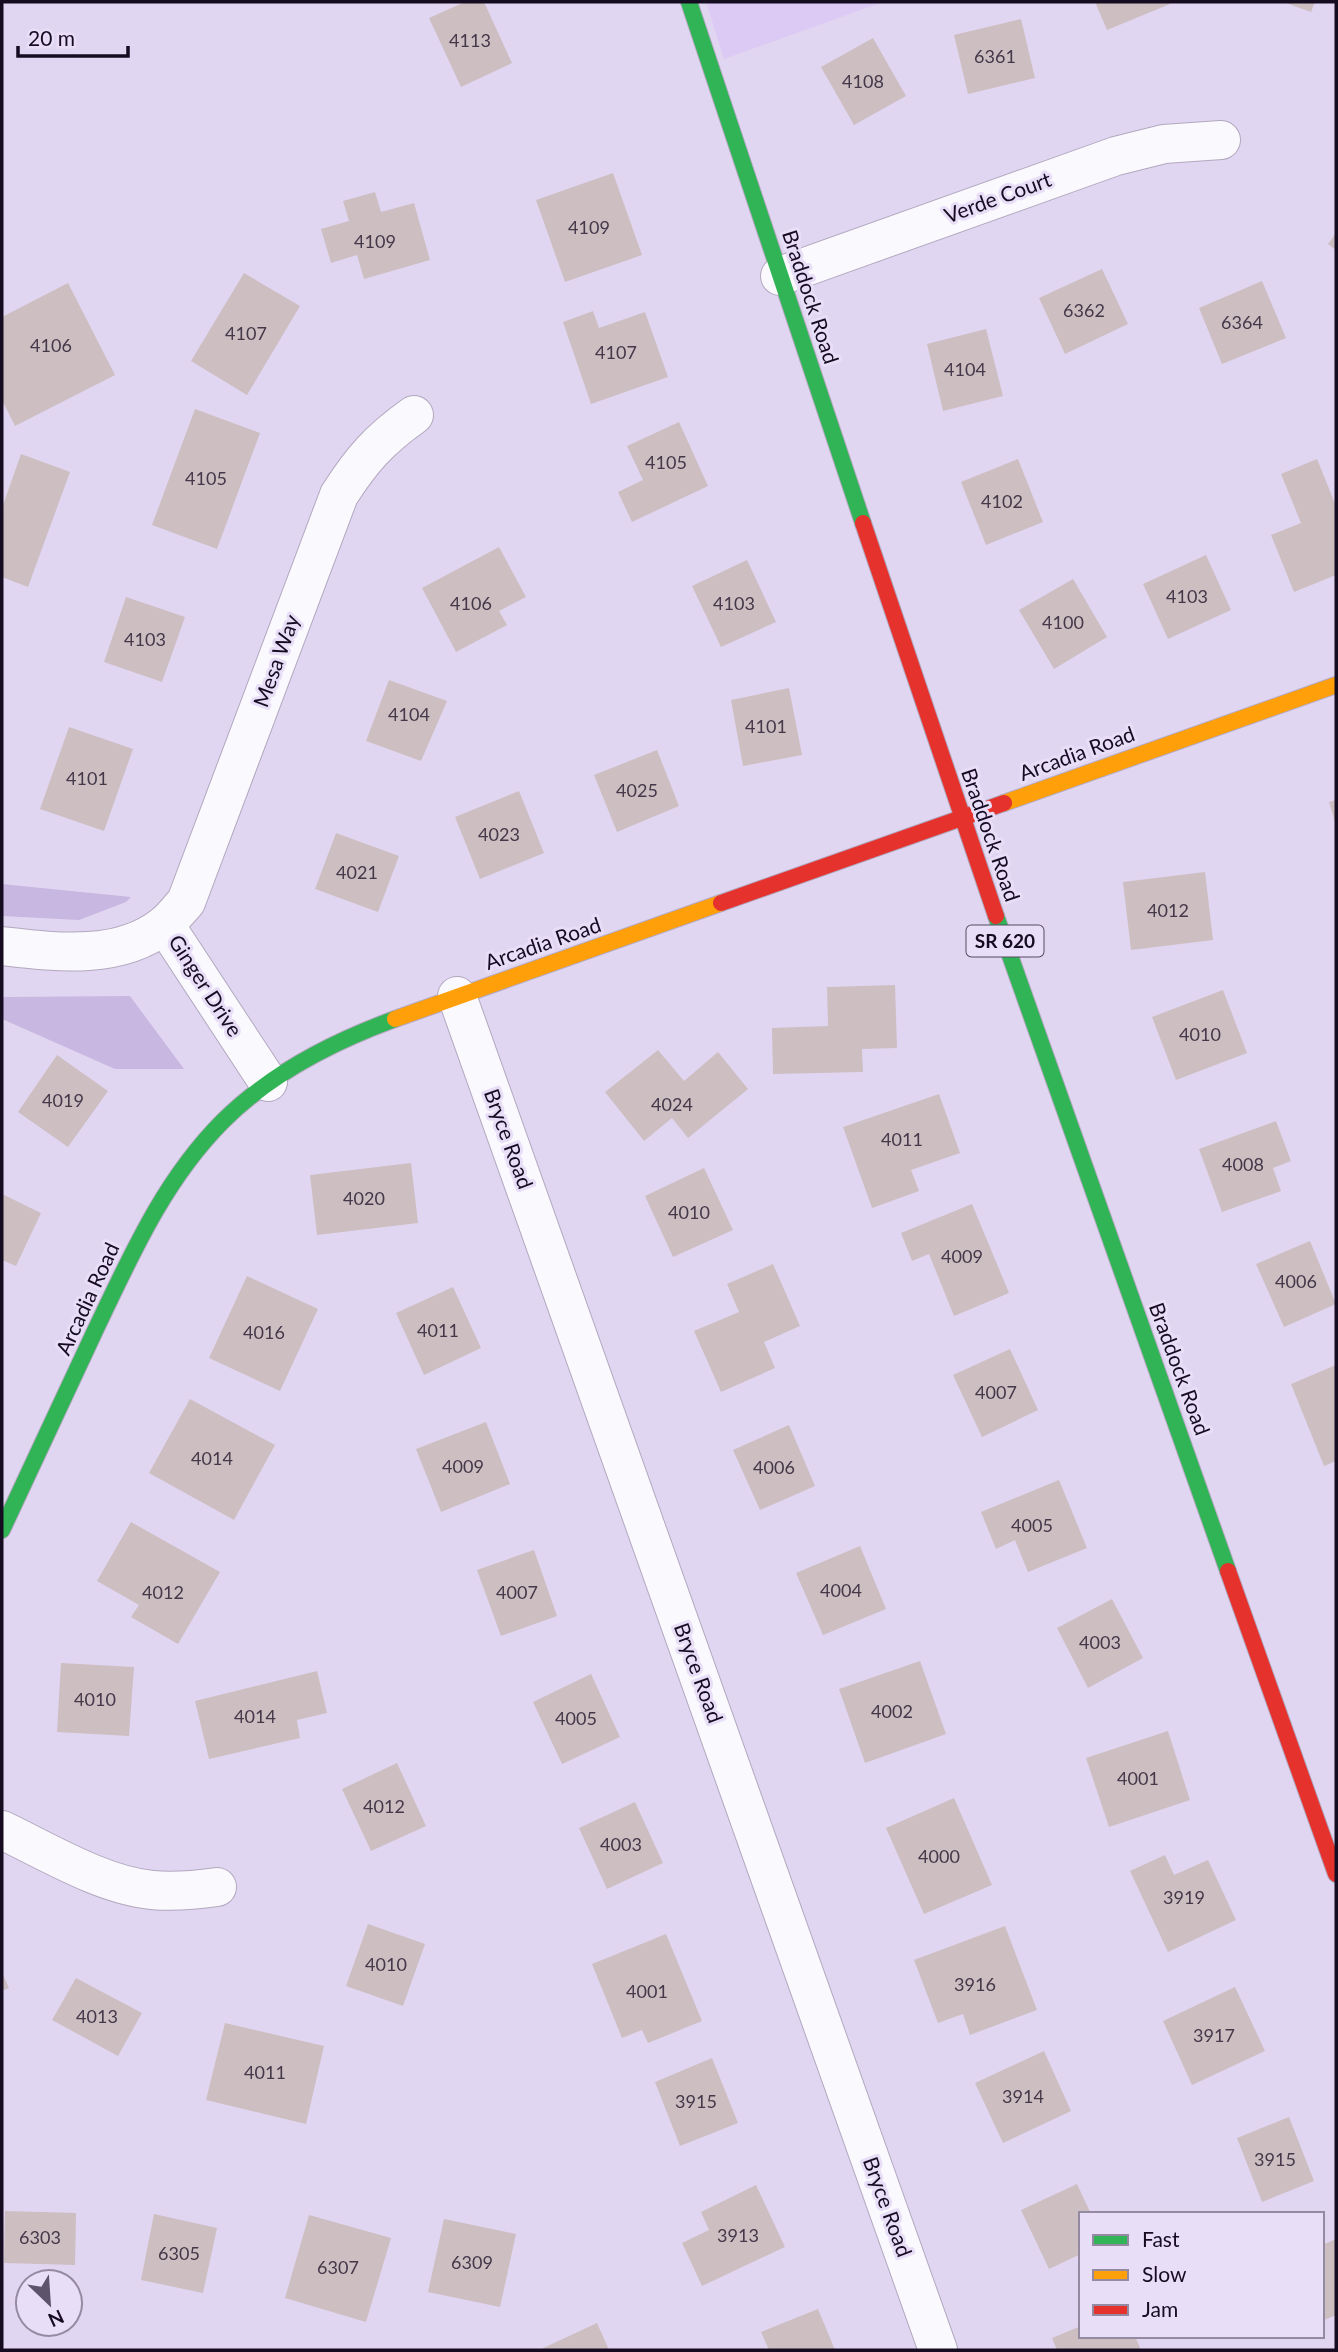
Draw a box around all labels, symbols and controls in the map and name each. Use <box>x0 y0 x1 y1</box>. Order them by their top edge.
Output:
scale bar <box>18 14 128 58</box>
text: 20 m <box>28 25 75 50</box>
house number: 4113 <box>449 29 491 51</box>
house number: 6361 <box>974 45 1016 67</box>
house number: 4108 <box>842 70 884 92</box>
street label: Verde Court <box>941 166 1055 227</box>
house number: 4109 <box>568 216 610 238</box>
street label: Braddock Road <box>778 226 845 367</box>
house number: 4109 <box>354 230 396 252</box>
house number: 6362 <box>1063 299 1105 321</box>
house number: 6364 <box>1221 311 1263 333</box>
house number: 4107 <box>225 322 267 344</box>
house number: 4106 <box>30 334 72 356</box>
house number: 4107 <box>595 341 637 363</box>
house number: 4104 <box>944 358 986 380</box>
house number: 4105 <box>645 451 687 473</box>
house number: 4105 <box>185 467 227 489</box>
house number: 4102 <box>981 490 1023 512</box>
house number: 4103 <box>1166 585 1208 607</box>
house number: 4106 <box>450 592 492 614</box>
house number: 4103 <box>713 592 755 614</box>
street label: Mesa Way <box>247 611 304 710</box>
house number: 4100 <box>1042 611 1084 633</box>
house number: 4103 <box>124 628 166 650</box>
house number: 4104 <box>388 703 430 725</box>
house number: 4101 <box>745 715 787 737</box>
street label: Arcadia Road <box>1015 720 1138 785</box>
street label: Braddock Road <box>957 765 1026 904</box>
house number: 4101 <box>66 767 108 789</box>
house number: 4025 <box>616 779 658 801</box>
house number: 4023 <box>478 823 520 845</box>
house number: 4021 <box>336 861 378 883</box>
house number: 4012 <box>1147 899 1189 921</box>
street label: Arcadia Road <box>481 911 604 974</box>
road number: SR 620 <box>967 925 1044 956</box>
street label: Ginger Drive <box>164 930 248 1041</box>
house number: 4010 <box>1179 1023 1221 1045</box>
street label: Bryce Road <box>480 1085 539 1192</box>
house number: 4019 <box>42 1089 84 1111</box>
house number: 4024 <box>651 1093 693 1115</box>
house number: 4011 <box>881 1128 923 1150</box>
house number: 4008 <box>1222 1153 1264 1175</box>
house number: 4020 <box>343 1187 385 1209</box>
house number: 4010 <box>668 1201 710 1223</box>
street label: Arcadia Road <box>50 1238 124 1359</box>
house number: 4009 <box>941 1245 983 1267</box>
house number: 4006 <box>1275 1270 1317 1292</box>
street label: Braddock Road <box>1145 1299 1216 1438</box>
house number: 4011 <box>417 1319 459 1341</box>
house number: 4016 <box>243 1321 285 1343</box>
house number: 4007 <box>975 1381 1017 1403</box>
house number: 4014 <box>191 1447 233 1469</box>
house number: 4009 <box>442 1455 484 1477</box>
house number: 4006 <box>753 1456 795 1478</box>
house number: 4005 <box>1011 1514 1053 1536</box>
house number: 4004 <box>820 1579 862 1601</box>
house number: 4012 <box>142 1581 184 1603</box>
house number: 4007 <box>496 1581 538 1603</box>
street label: Bryce Road <box>670 1619 729 1726</box>
house number: 4003 <box>1079 1631 1121 1653</box>
house number: 4010 <box>74 1688 116 1710</box>
house number: 4002 <box>871 1700 913 1722</box>
house number: 4014 <box>234 1705 276 1727</box>
house number: 4005 <box>555 1707 597 1729</box>
house number: 4001 <box>1117 1767 1159 1789</box>
house number: 4012 <box>363 1795 405 1817</box>
house number: 4003 <box>600 1833 642 1855</box>
house number: 4000 <box>918 1845 960 1867</box>
house number: 3919 <box>1163 1886 1205 1908</box>
house number: 4010 <box>365 1953 407 1975</box>
house number: 3916 <box>954 1973 996 1995</box>
house number: 4001 <box>626 1980 668 2002</box>
house number: 4013 <box>76 2005 118 2027</box>
house number: 3917 <box>1193 2024 1235 2046</box>
house number: 4011 <box>244 2061 286 2083</box>
house number: 3914 <box>1002 2085 1044 2107</box>
house number: 3915 <box>675 2090 717 2112</box>
house number: 3915 <box>1254 2148 1296 2170</box>
street label: Bryce Road <box>859 2153 918 2260</box>
legend <box>1079 2212 1324 2338</box>
house number: 3913 <box>717 2224 759 2246</box>
house number: 6303 <box>19 2226 61 2248</box>
text: Fast <box>1142 2226 1180 2251</box>
house number: 6305 <box>158 2242 200 2264</box>
house number: 6309 <box>451 2251 493 2273</box>
house number: 6307 <box>317 2256 359 2278</box>
text: Slow <box>1142 2261 1187 2286</box>
north arrow <box>14 2268 84 2338</box>
text: Jam <box>1142 2296 1178 2321</box>
text: N <box>45 2305 68 2332</box>

